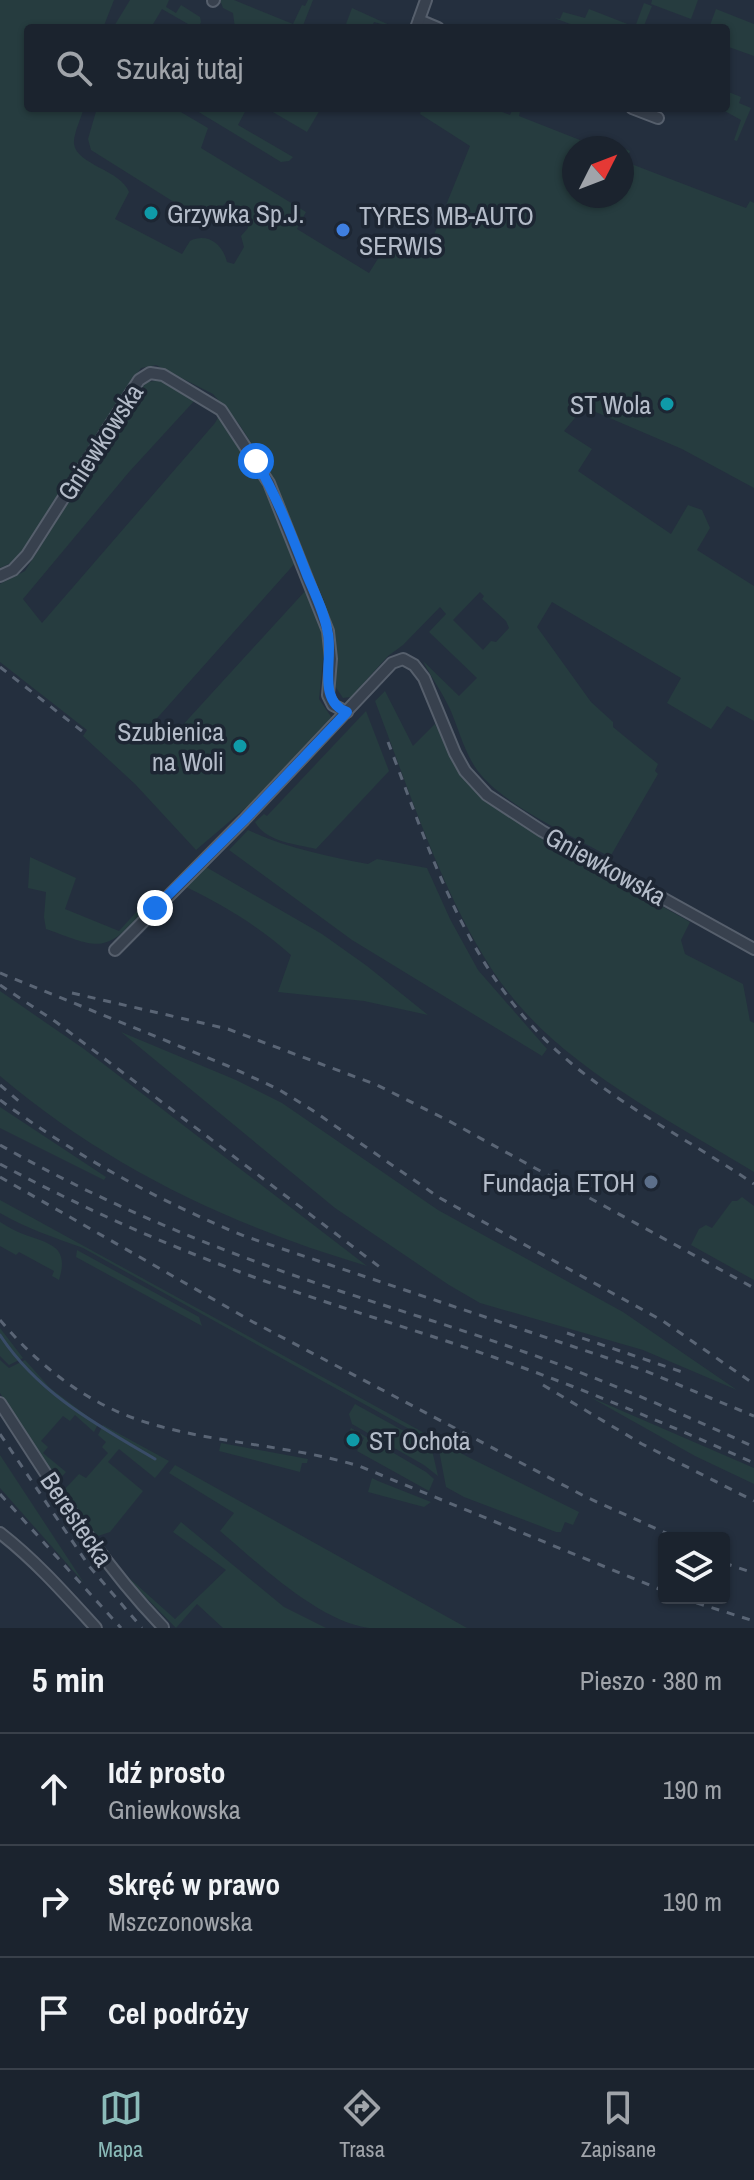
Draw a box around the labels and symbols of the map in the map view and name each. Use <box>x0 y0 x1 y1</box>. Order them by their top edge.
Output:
north arrow <box>562 136 634 208</box>
place label: Grzywka Sp.J. <box>167 196 304 231</box>
place label: TYRES MB-AUTO SERWIS <box>359 198 534 263</box>
marker: Grzywka Sp.J. <box>142 204 160 222</box>
marker: TYRES MB-AUTO SERWIS <box>334 221 352 239</box>
street label: Gniewkowska <box>49 377 151 507</box>
place label: ST Wola <box>570 387 651 422</box>
marker: ST Wola <box>658 395 676 413</box>
route start <box>238 443 274 479</box>
place label: Szubienica na Woli <box>117 714 224 779</box>
marker: Szubienica na Woli <box>231 737 249 755</box>
street label: Gniewkowska <box>539 819 673 914</box>
route end <box>137 890 173 926</box>
place label: Fundacja ETOH <box>483 1165 635 1200</box>
marker: Fundacja ETOH <box>642 1173 660 1191</box>
place label: ST Ochota <box>369 1423 471 1458</box>
marker: ST Ochota <box>344 1431 362 1449</box>
street label: Berestecka <box>33 1465 121 1573</box>

